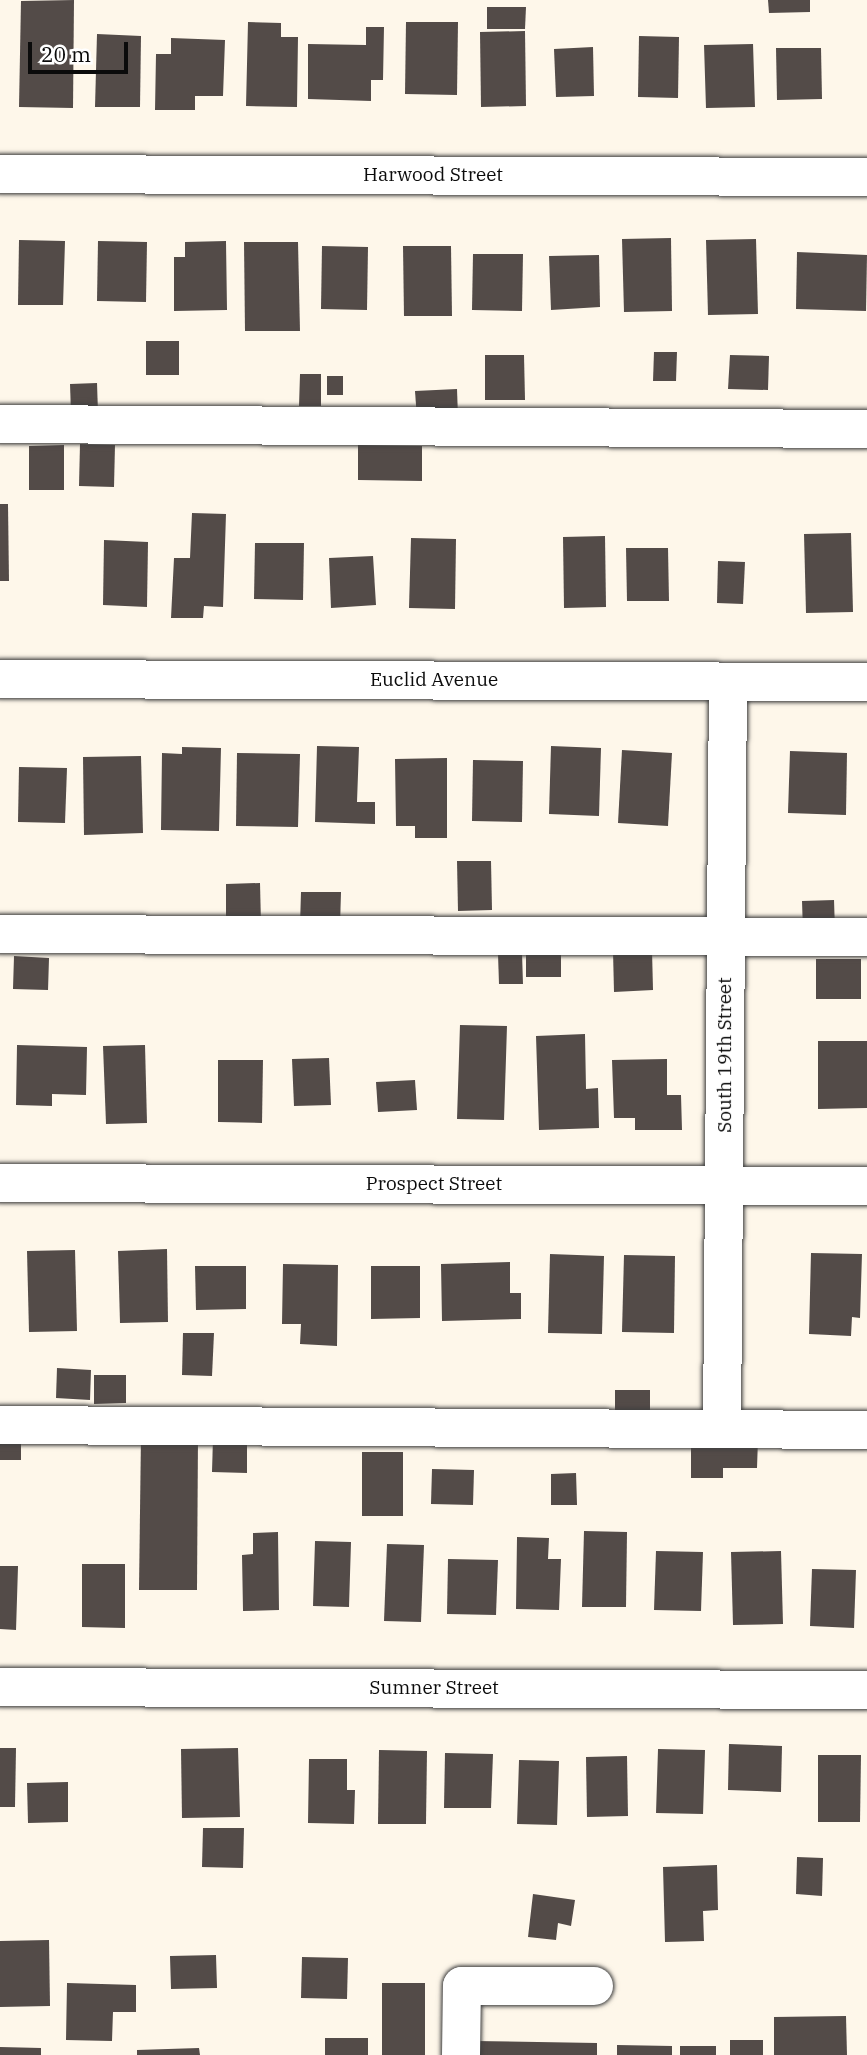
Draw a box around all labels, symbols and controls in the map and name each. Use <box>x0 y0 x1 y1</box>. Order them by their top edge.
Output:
scale bar <box>32 28 131 72</box>
text: 20 m <box>41 40 91 68</box>
street label: Harwood Street <box>363 164 503 186</box>
street label: Euclid Avenue <box>370 669 498 691</box>
street label: South 19th Street <box>714 977 736 1133</box>
street label: Prospect Street <box>366 1173 502 1195</box>
street label: Sumner Street <box>369 1677 499 1699</box>

